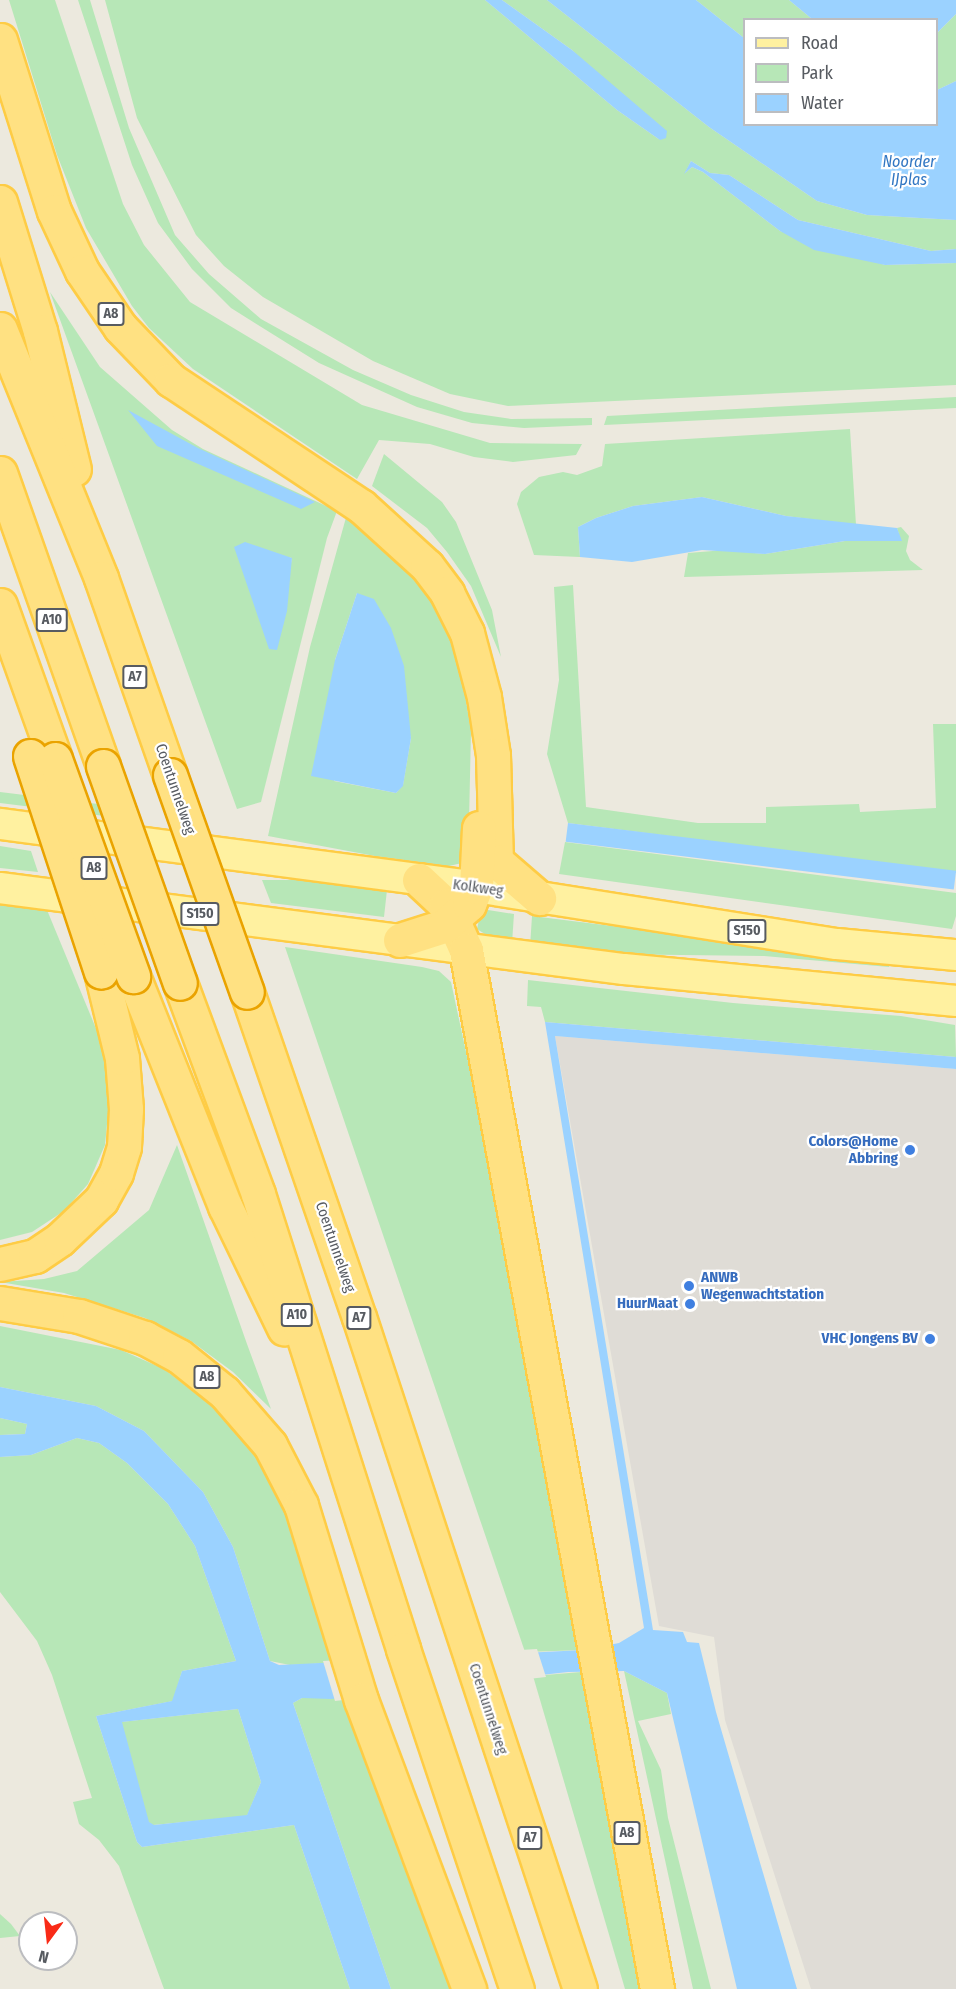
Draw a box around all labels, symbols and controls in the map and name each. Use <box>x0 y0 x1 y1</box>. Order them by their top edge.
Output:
legend <box>743 18 938 126</box>
text: Road <box>801 32 838 54</box>
text: Park <box>801 62 833 84</box>
text: Water <box>801 92 844 114</box>
water label: Noorder IJplas <box>882 152 936 190</box>
road number: A8 <box>98 303 124 325</box>
road number: A10 <box>36 609 68 631</box>
road number: A7 <box>122 666 148 688</box>
street label: Coentunnelweg <box>151 741 199 837</box>
road number: A8 <box>80 857 107 879</box>
street label: Kolkweg <box>452 876 504 900</box>
road number: S150 <box>179 903 221 925</box>
road number: S150 <box>726 920 768 942</box>
place label: Colors@Home Abbring <box>809 1132 898 1167</box>
marker: Colors@Home Abbring <box>903 1143 917 1157</box>
street label: Coentunnelweg <box>311 1199 359 1295</box>
place label: ANWB Wegenwachtstation <box>701 1268 824 1303</box>
marker: ANWB Wegenwachtstation <box>682 1279 696 1293</box>
place label: HuurMaat <box>617 1295 678 1313</box>
marker: HuurMaat <box>683 1297 697 1311</box>
road number: A10 <box>280 1304 314 1326</box>
road number: A7 <box>346 1307 372 1329</box>
place label: VHC Jongens BV <box>822 1330 918 1348</box>
marker: VHC Jongens BV <box>923 1332 937 1346</box>
road number: A8 <box>194 1366 220 1388</box>
street label: Coentunnelweg <box>465 1661 511 1757</box>
road number: A8 <box>614 1822 640 1844</box>
road number: A7 <box>516 1827 544 1849</box>
north arrow <box>18 1911 78 1971</box>
text: N <box>37 1947 51 1967</box>

